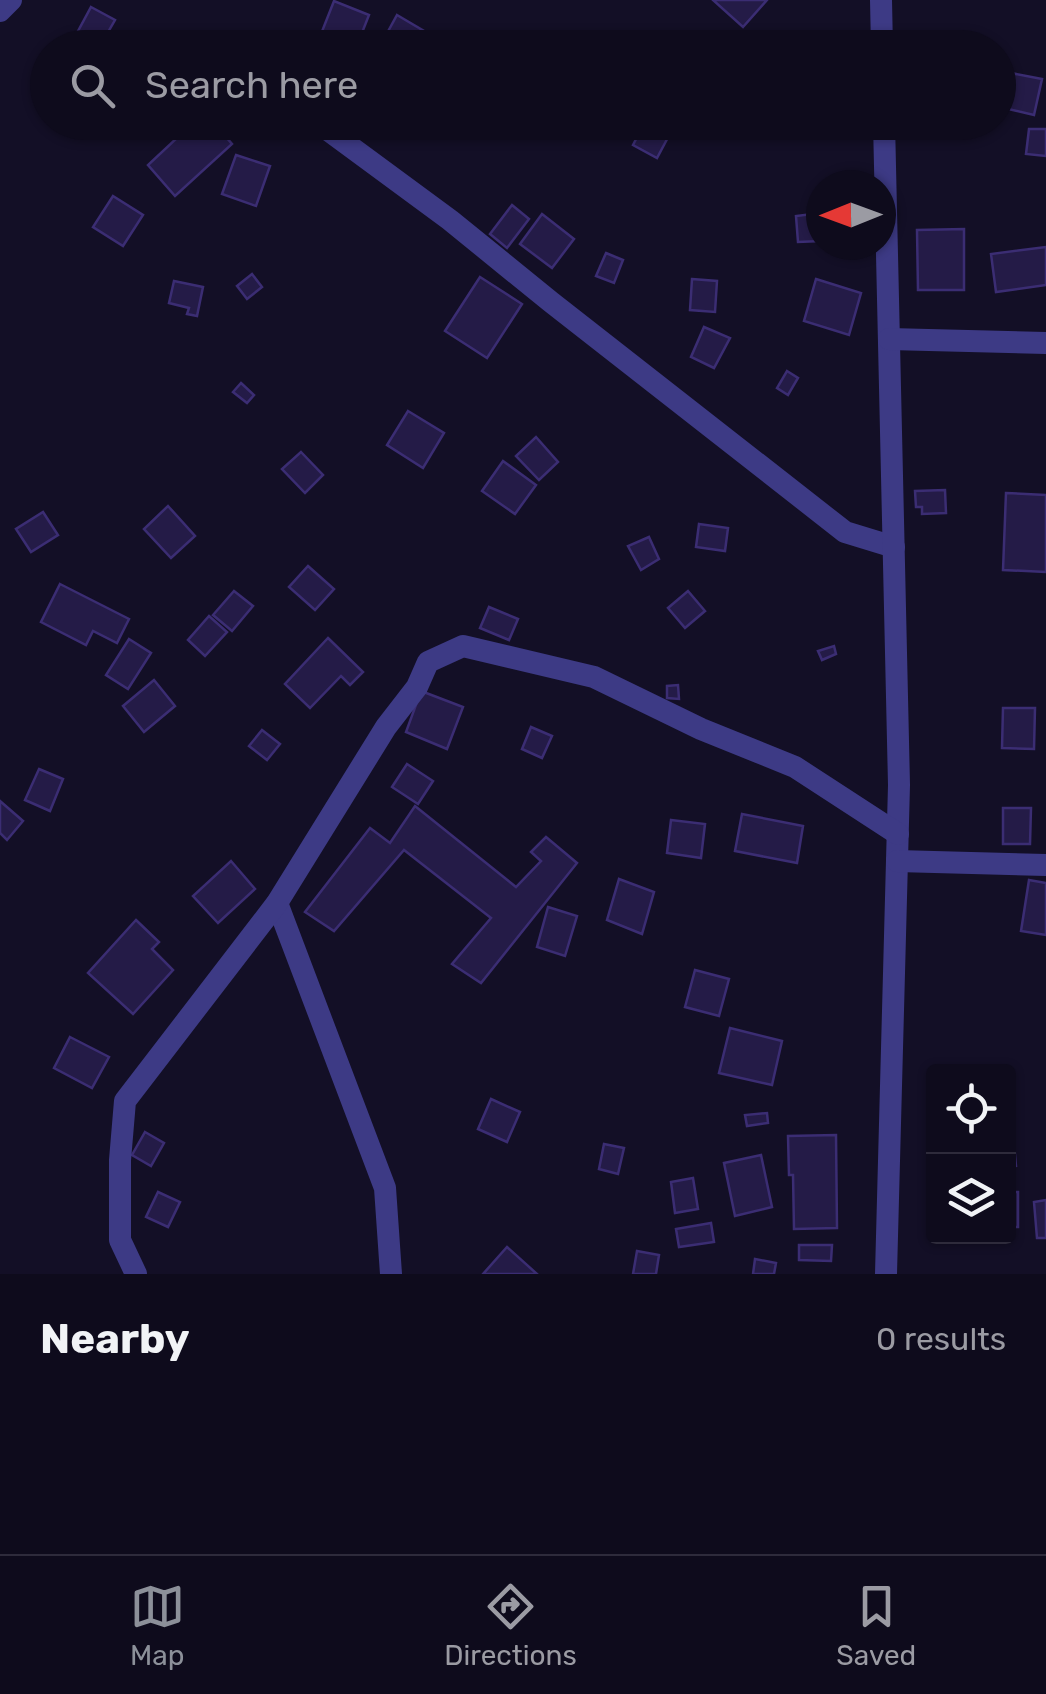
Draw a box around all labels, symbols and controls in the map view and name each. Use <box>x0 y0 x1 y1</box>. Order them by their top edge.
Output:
search box <box>30 30 1016 140</box>
icon: search <box>65 58 120 113</box>
text: Search here <box>145 62 358 108</box>
north arrow <box>806 170 896 260</box>
map controls <box>926 1064 1016 1244</box>
button: locate <box>926 1064 1016 1154</box>
button: layers <box>926 1154 1016 1244</box>
text: Nearby <box>40 1314 190 1364</box>
text: 0 results <box>876 1320 1006 1358</box>
tab: Map <box>130 1579 185 1672</box>
tab: Directions <box>444 1579 577 1672</box>
tab: Saved <box>836 1579 916 1672</box>

